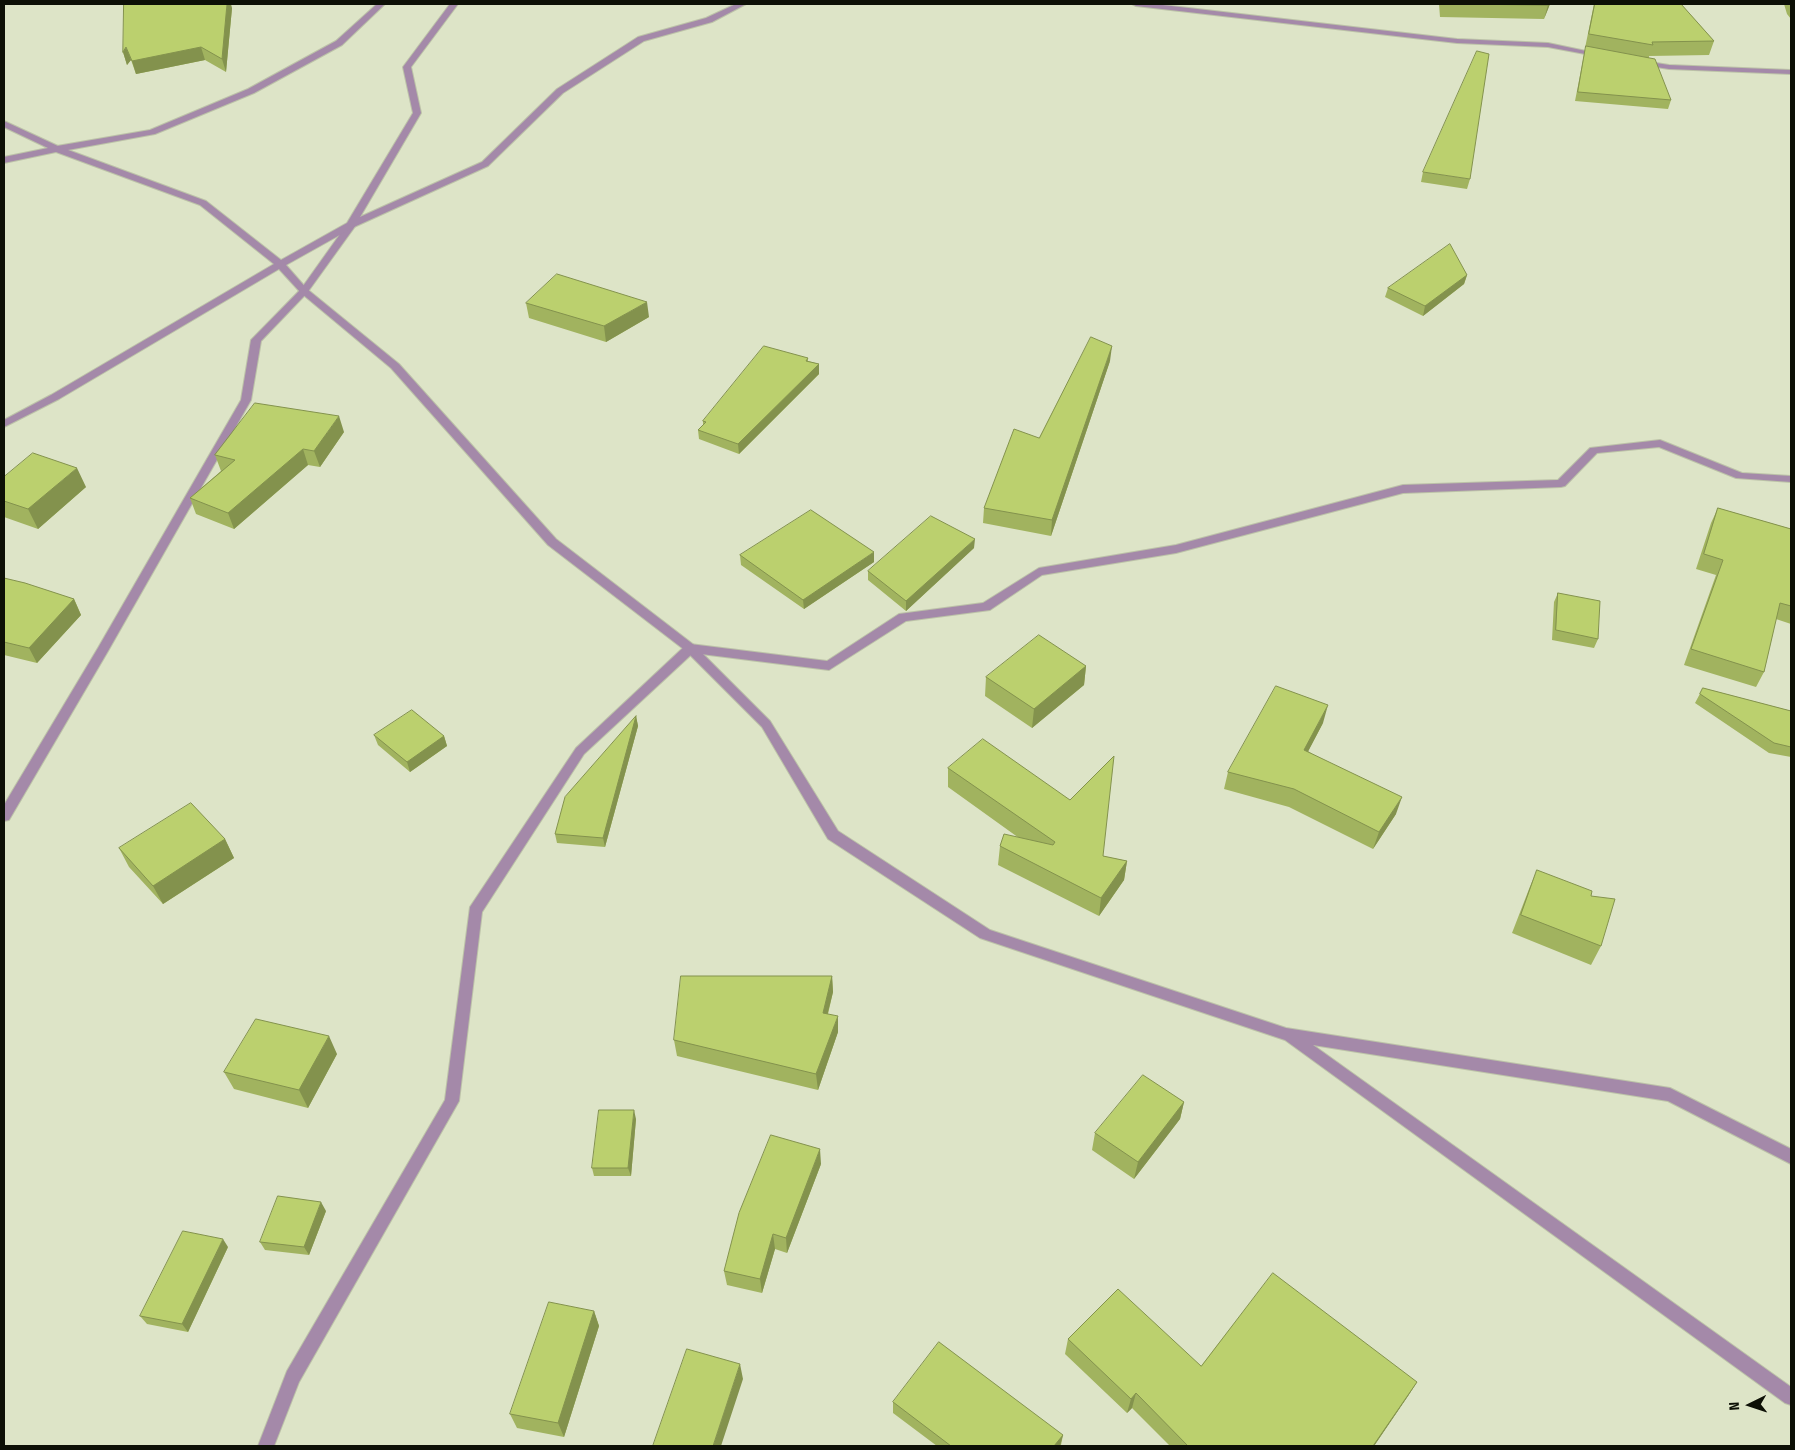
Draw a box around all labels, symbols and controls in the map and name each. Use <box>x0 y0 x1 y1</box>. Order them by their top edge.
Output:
north arrow <box>1725 1380 1775 1430</box>
text: N <box>1726 1401 1743 1411</box>

